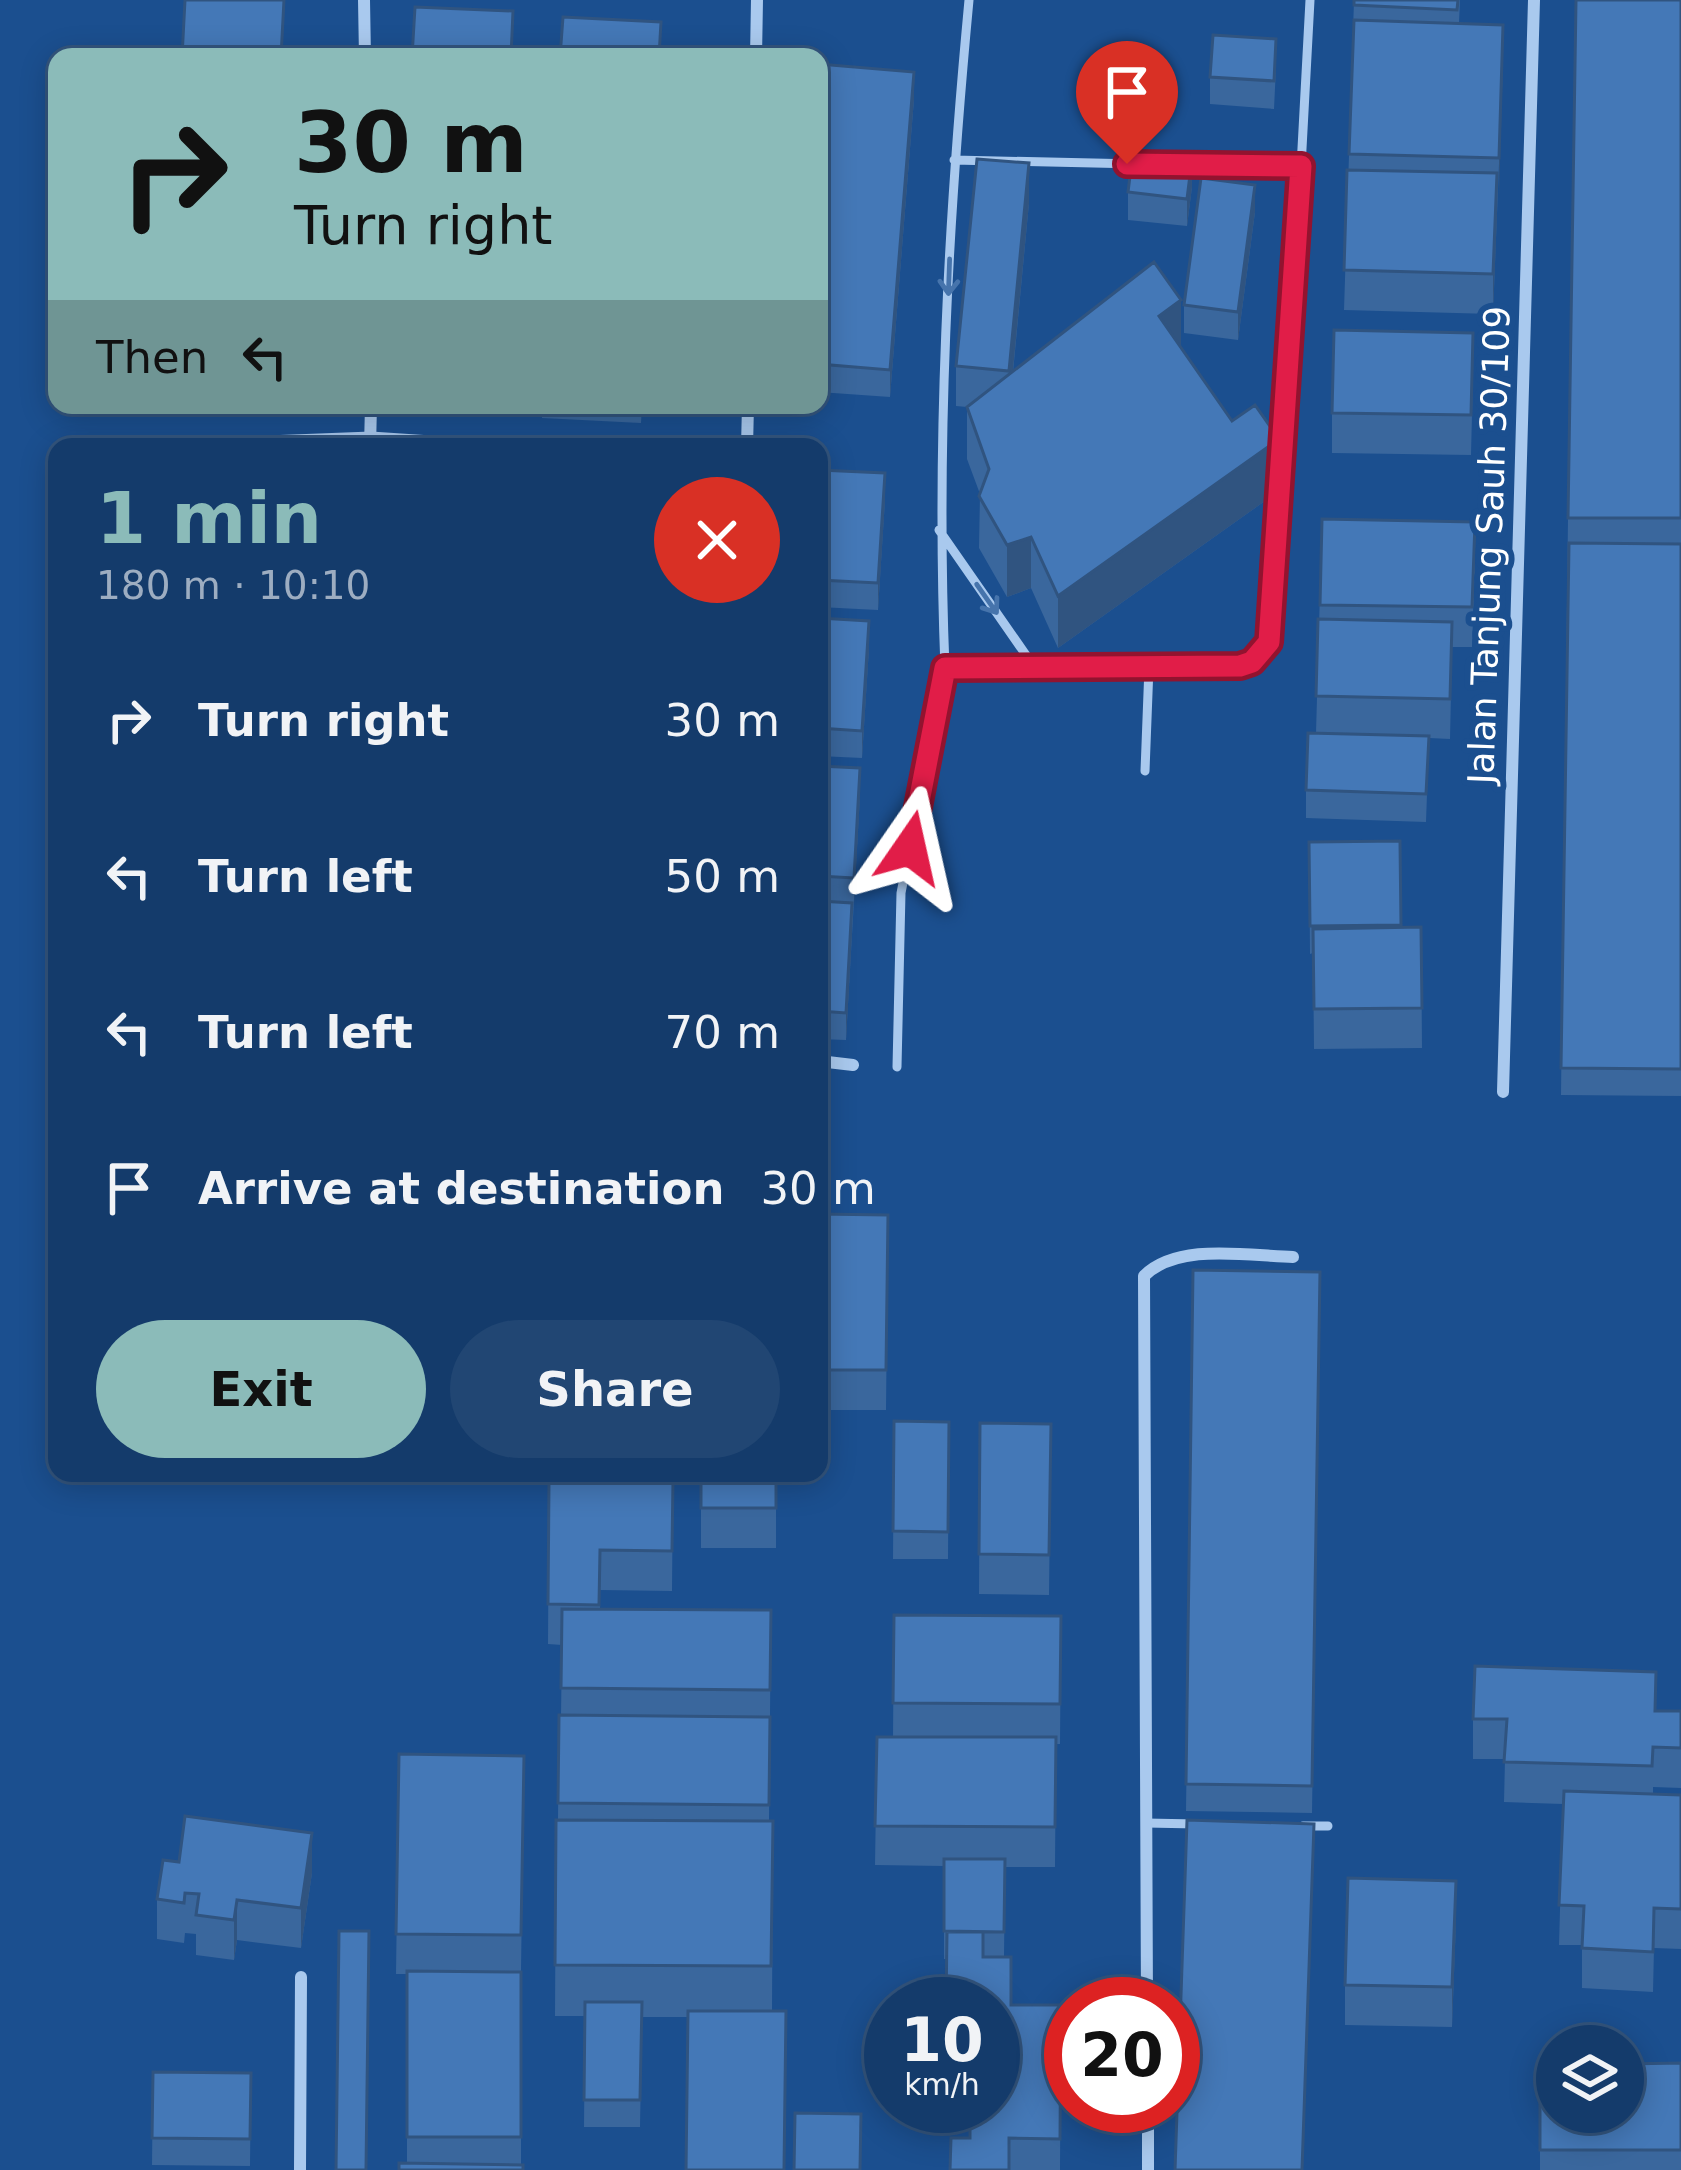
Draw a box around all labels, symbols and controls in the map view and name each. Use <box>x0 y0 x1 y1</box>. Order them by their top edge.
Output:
pin <box>1076 41 1178 164</box>
icon: arrive <box>1094 59 1160 125</box>
text: 30 m <box>294 94 528 192</box>
icon: right <box>96 96 252 252</box>
text: Turn right <box>294 194 553 257</box>
one-way arrow <box>937 257 960 296</box>
street label: Jalan Tanjung Sauh 30/109 <box>1460 305 1518 787</box>
icon: left <box>232 324 298 390</box>
text: Then <box>96 331 208 384</box>
text: 1 min <box>96 476 322 560</box>
button: close <box>654 477 780 603</box>
text: 180 m · 10:10 <box>96 563 370 608</box>
one-way arrow <box>974 582 999 616</box>
icon: right <box>96 687 162 753</box>
text: Turn right <box>198 694 449 747</box>
text: 30 m <box>665 694 780 747</box>
position arrow <box>847 785 973 911</box>
icon: left <box>96 843 162 909</box>
text: Turn left <box>198 850 413 903</box>
text: 50 m <box>665 850 780 903</box>
icon: left <box>96 999 162 1065</box>
text: Turn left <box>198 1006 413 1059</box>
text: 70 m <box>665 1006 780 1059</box>
icon: arrive <box>96 1155 162 1221</box>
text: Arrive at destination <box>198 1162 724 1215</box>
text: 30 m <box>760 1162 876 1215</box>
button: Exit <box>96 1320 426 1458</box>
button: Share <box>450 1320 780 1458</box>
speed limit sign: 20 <box>1044 1977 1200 2133</box>
text: 10 <box>900 2005 984 2075</box>
map controls <box>1536 2025 1644 2133</box>
button: layers <box>1536 2025 1644 2133</box>
text: km/h <box>904 2067 980 2102</box>

